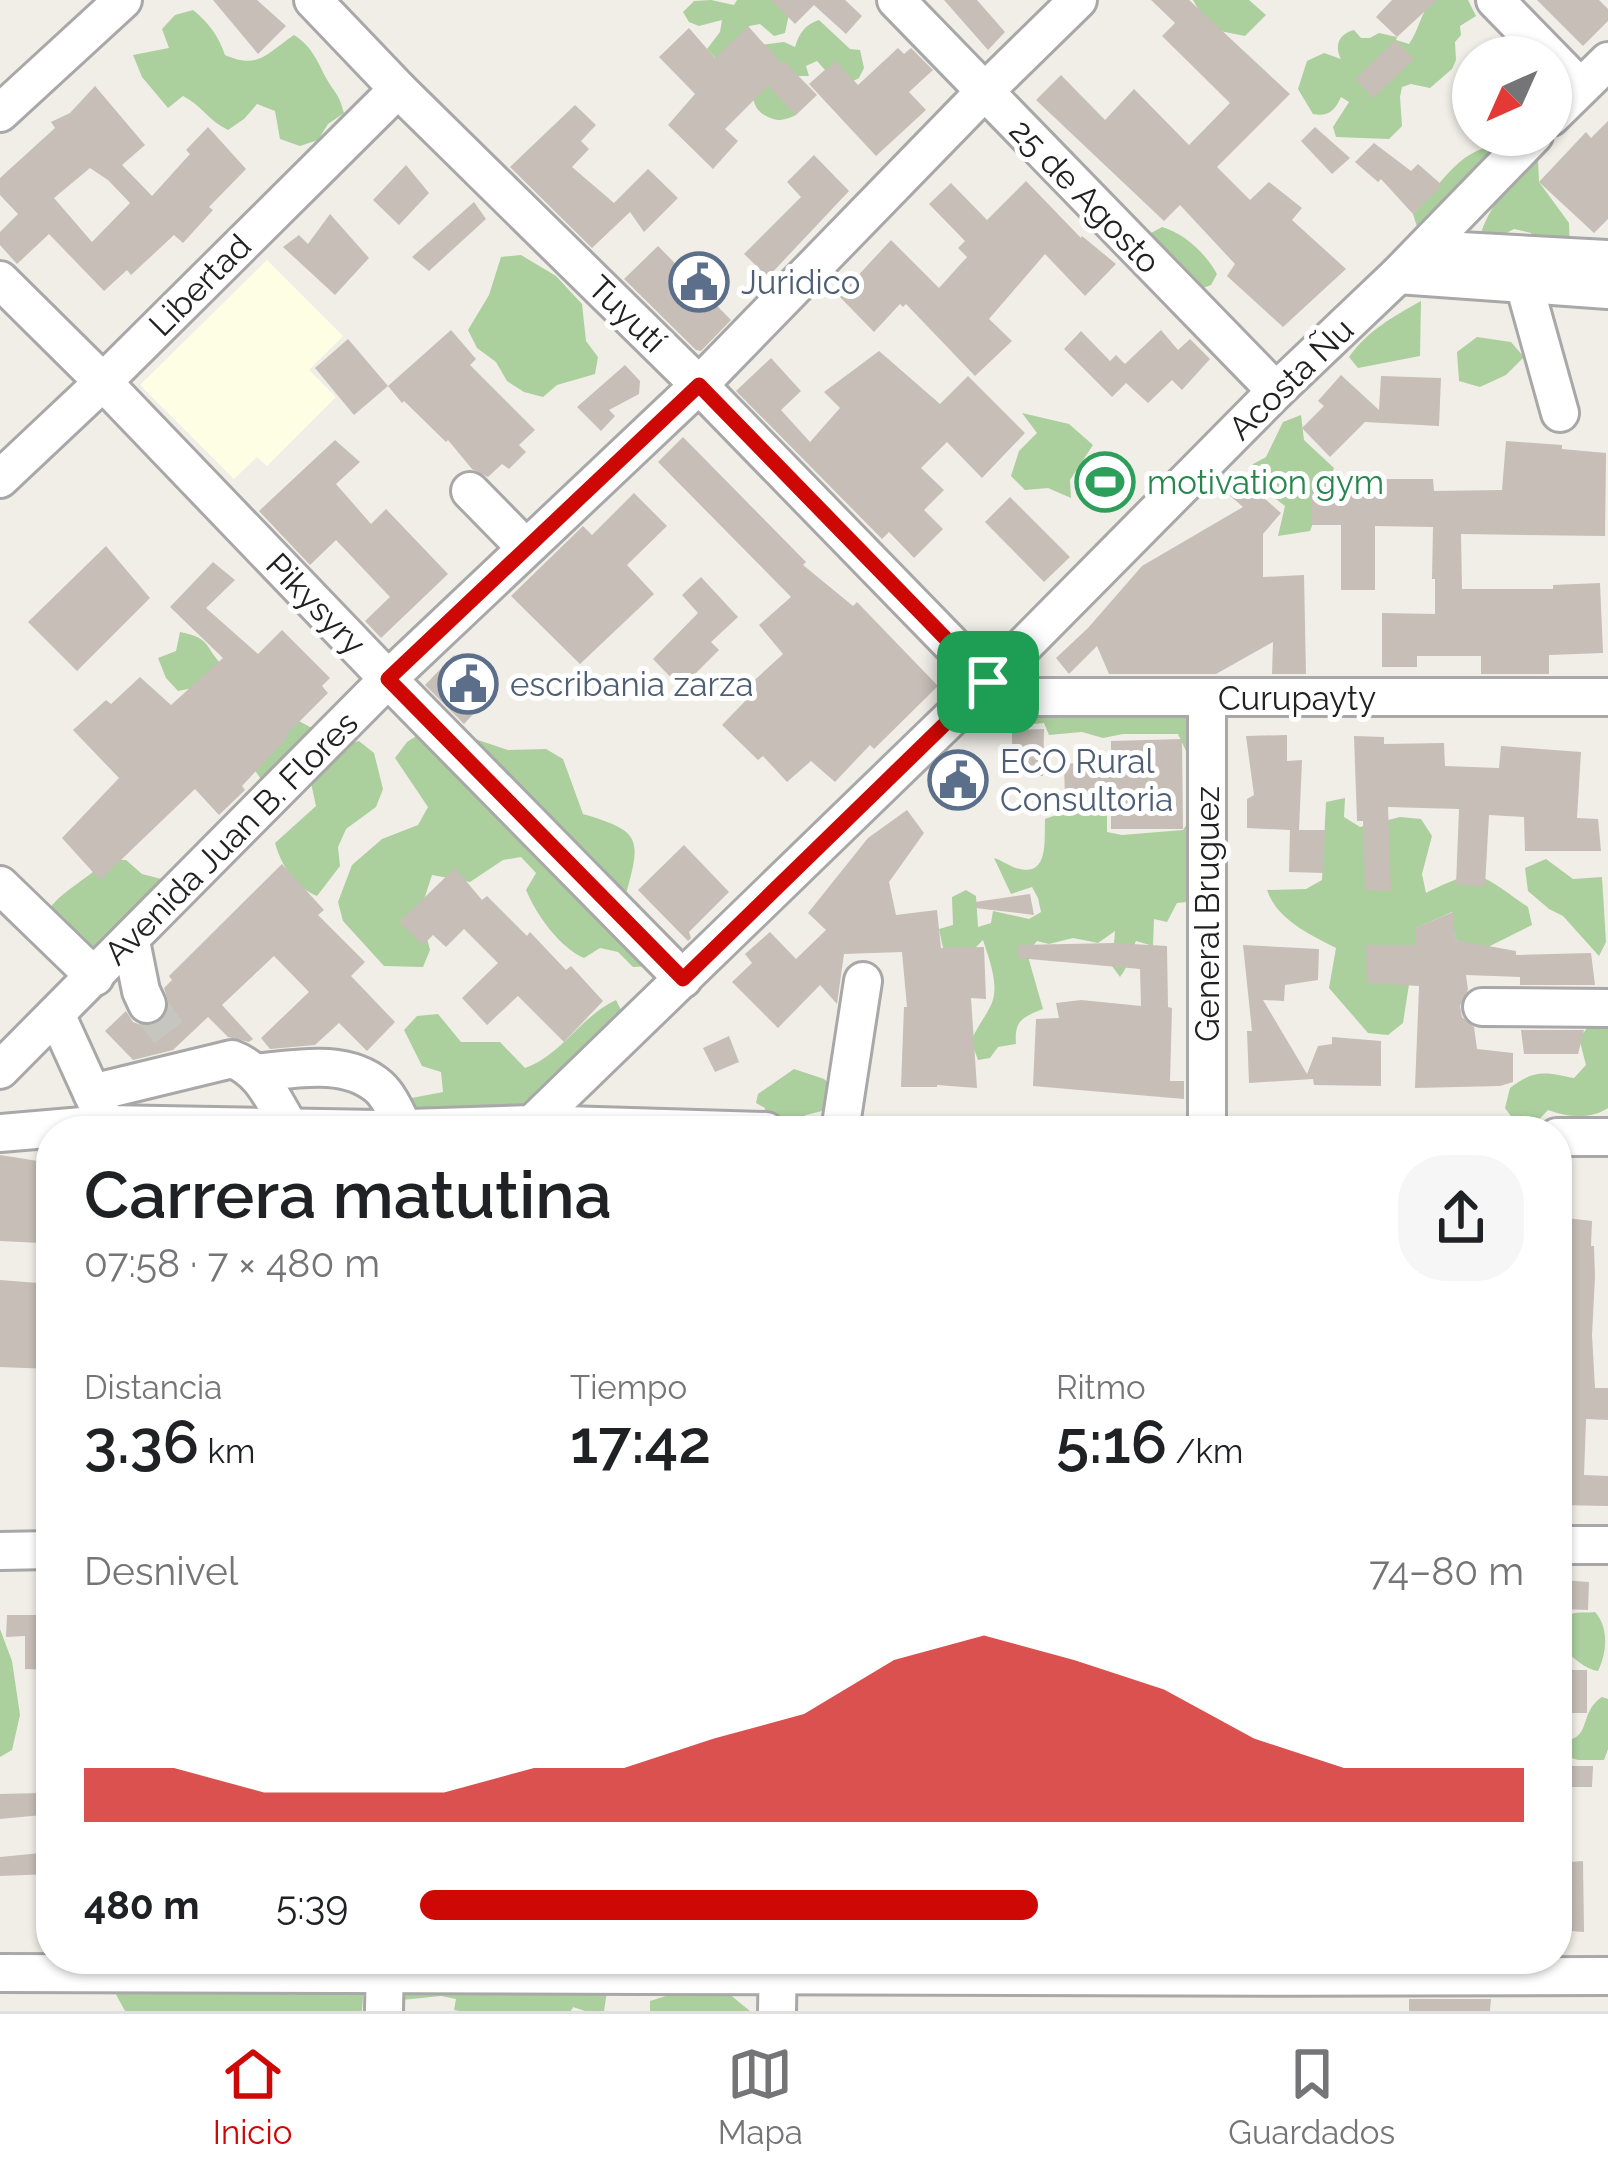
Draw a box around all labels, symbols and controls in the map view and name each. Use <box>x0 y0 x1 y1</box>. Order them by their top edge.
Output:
north arrow <box>1452 36 1572 156</box>
map controls <box>1452 36 1572 156</box>
street label: 25 de Agosto <box>1002 111 1168 281</box>
street label: Libertad <box>141 226 259 344</box>
public building icon: Juridico <box>668 251 730 313</box>
place label: Juridico <box>741 263 860 302</box>
street label: Tuyutí <box>580 268 674 361</box>
street label: Acosta Ñu <box>1221 310 1361 448</box>
sports icon: motivation gym <box>1074 451 1136 513</box>
place label: motivation gym <box>1147 463 1384 502</box>
street label: Pikysyry <box>258 545 374 663</box>
pin <box>937 631 1039 733</box>
icon: arrive <box>955 649 1021 715</box>
public building icon: escribania zarza <box>437 653 499 715</box>
place label: escribania zarza <box>510 665 753 704</box>
street label: Curupayty <box>1218 679 1376 718</box>
street label: Avenida Juan B. Flores <box>96 703 366 973</box>
place label: ECO Rural Consultoria <box>1000 742 1173 819</box>
public building icon: ECO Rural Consultoria <box>927 749 989 811</box>
street label: General Bruguez <box>1188 786 1227 1042</box>
button: share <box>1398 1155 1524 1281</box>
text: Carrera matutina <box>84 1156 612 1233</box>
text: 07:58 · 7 × 480 m <box>84 1240 380 1286</box>
text: Distancia <box>84 1368 222 1407</box>
text: Tiempo <box>570 1368 687 1407</box>
text: Ritmo <box>1056 1368 1146 1407</box>
text: 3.36 <box>84 1407 199 1477</box>
text: 17:42 <box>570 1407 711 1477</box>
text: 5:16 <box>1056 1407 1167 1477</box>
text: km <box>199 1432 255 1471</box>
text: /km <box>1167 1432 1243 1471</box>
text: Desnivel <box>84 1548 238 1594</box>
text: 74–80 m <box>1369 1548 1524 1594</box>
text: 480 m <box>84 1882 199 1928</box>
text: 5:39 <box>276 1882 348 1928</box>
tab: Inicio <box>213 2041 292 2152</box>
tab: Mapa <box>718 2041 803 2152</box>
tab: Guardados <box>1228 2041 1395 2152</box>

